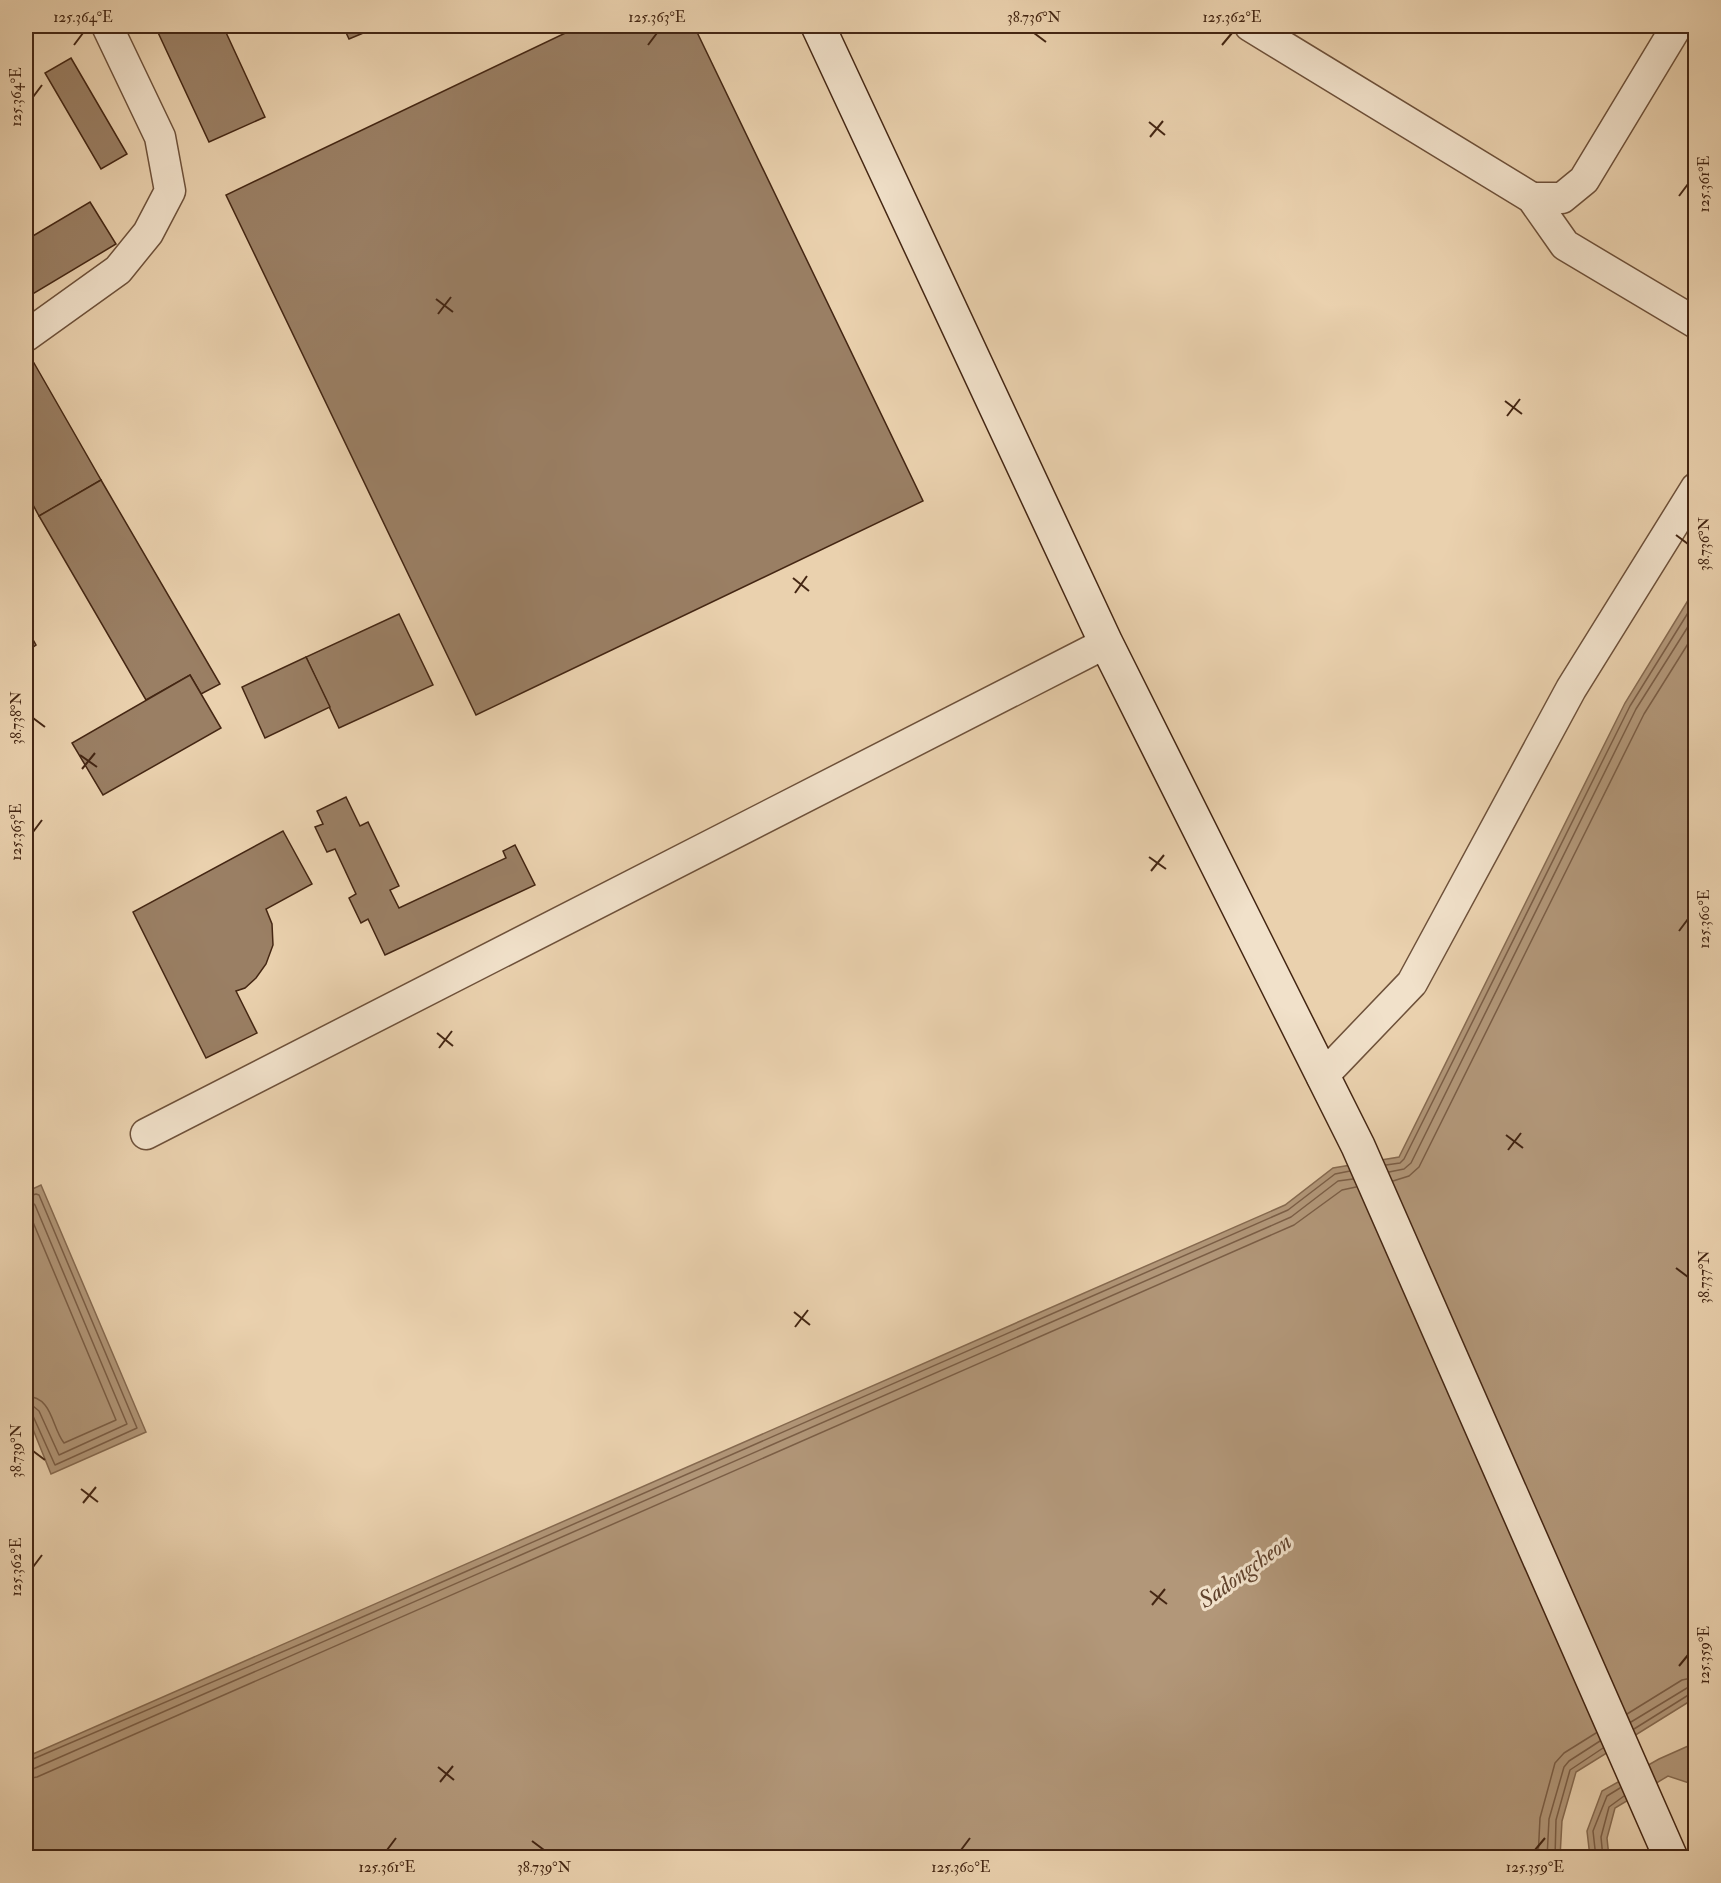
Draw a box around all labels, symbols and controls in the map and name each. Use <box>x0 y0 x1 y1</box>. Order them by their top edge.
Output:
text: 125.364°E <box>53 8 113 27</box>
text: 125.363°E <box>628 8 686 27</box>
text: 38.736°N <box>1007 8 1062 27</box>
text: 125.362°E <box>1202 8 1262 27</box>
text: 125.364°E <box>7 67 26 127</box>
text: 125.361°E <box>1695 155 1714 212</box>
text: 38.736°N <box>1695 516 1714 571</box>
text: 38.738°N <box>7 691 26 745</box>
text: 125.363°E <box>7 803 26 861</box>
text: 125.360°E <box>1695 889 1714 949</box>
text: 38.737°N <box>1695 1250 1714 1304</box>
text: 38.739°N <box>7 1423 26 1478</box>
water label: Sadongcheon <box>1191 1526 1298 1616</box>
text: 125.362°E <box>7 1537 26 1597</box>
text: 125.359°E <box>1695 1626 1714 1684</box>
text: 125.361°E <box>359 1858 416 1877</box>
text: 38.739°N <box>517 1858 572 1877</box>
text: 125.360°E <box>931 1858 991 1877</box>
text: 125.359°E <box>1506 1858 1564 1877</box>

